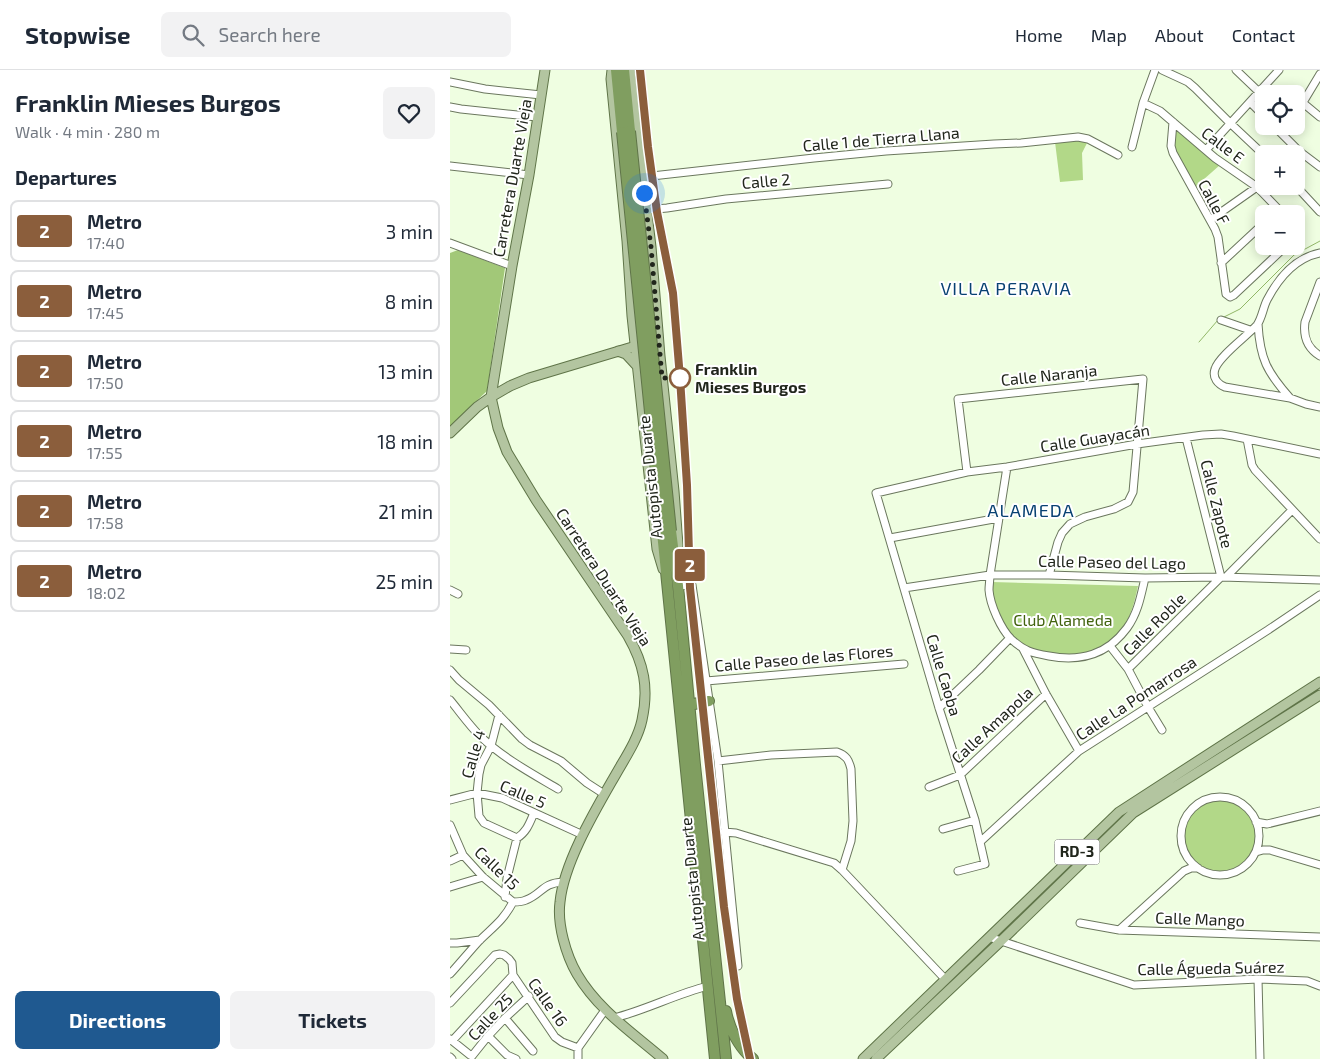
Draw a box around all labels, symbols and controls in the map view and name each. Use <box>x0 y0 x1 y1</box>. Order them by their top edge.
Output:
search box <box>161 12 511 57</box>
text: Stopwise <box>25 20 131 49</box>
icon: search <box>179 21 207 49</box>
text: Search here <box>219 23 321 46</box>
text: Home <box>1015 24 1063 46</box>
text: Map <box>1091 24 1127 46</box>
text: About <box>1155 24 1204 46</box>
text: Contact <box>1232 24 1295 46</box>
map controls <box>1255 85 1305 255</box>
button: locate <box>1255 85 1305 135</box>
button: heart <box>383 87 435 139</box>
text: Franklin Mieses Burgos <box>15 88 281 117</box>
street label: Carretera Duarte Vieja <box>488 97 536 259</box>
text: Walk · 4 min · 280 m <box>15 122 160 141</box>
street label: Calle 1 de Tierra Llana <box>802 122 960 155</box>
street label: Calle E <box>1198 122 1248 167</box>
button: + <box>1255 145 1305 195</box>
text: Departures <box>15 166 117 189</box>
street label: Calle 2 <box>741 169 791 192</box>
street label: Calle F <box>1195 176 1234 228</box>
your location <box>632 181 657 206</box>
button: − <box>1255 205 1305 255</box>
text: Metro <box>87 210 142 233</box>
text: 2 <box>39 220 50 242</box>
text: 3 min <box>386 220 433 243</box>
text: 17:40 <box>87 233 125 252</box>
district label: VILLA PERAVIA <box>940 277 1072 299</box>
text: Metro <box>87 280 142 303</box>
text: 2 <box>39 290 50 312</box>
text: 8 min <box>385 290 433 313</box>
text: 17:45 <box>87 303 124 322</box>
text: Metro <box>87 350 142 373</box>
place label: Franklin Mieses Burgos <box>695 359 806 396</box>
text: 2 <box>39 360 50 382</box>
text: 13 min <box>378 360 433 383</box>
street label: Calle Naranja <box>1000 360 1098 390</box>
marker: Franklin Mieses Burgos <box>669 367 691 389</box>
text: 17:50 <box>87 373 124 392</box>
street label: Autopista Duarte <box>634 415 665 540</box>
street label: Calle Guayacán <box>1039 419 1151 456</box>
text: Metro <box>87 420 142 443</box>
text: 2 <box>39 430 50 452</box>
text: 18 min <box>377 430 433 453</box>
text: 17:55 <box>87 443 123 462</box>
street label: Calle Zapote <box>1197 458 1238 550</box>
text: Metro <box>87 490 142 513</box>
district label: ALAMEDA <box>987 499 1075 521</box>
text: 2 <box>39 500 50 522</box>
text: 21 min <box>378 500 433 523</box>
street label: Carretera Duarte Vieja <box>552 504 656 650</box>
text: 17:58 <box>87 513 124 532</box>
line badge: 2 <box>674 549 706 581</box>
street label: Calle Paseo del Lago <box>1038 551 1186 572</box>
text: 2 <box>685 554 695 576</box>
text: Metro <box>87 560 142 583</box>
text: 2 <box>39 570 50 592</box>
text: 25 min <box>376 570 433 593</box>
text: 18:02 <box>87 583 126 602</box>
street label: Calle Roble <box>1118 588 1189 659</box>
park label: Club Alameda <box>1013 610 1113 629</box>
street label: Calle Caoba <box>923 632 966 718</box>
street label: Calle Paseo de las Flores <box>714 640 894 675</box>
street label: Calle La Pomarrosa <box>1072 651 1200 744</box>
street label: Calle Amapola <box>947 682 1036 767</box>
street label: Calle 4 <box>457 727 489 780</box>
street label: Calle 5 <box>497 775 549 812</box>
street label: Autopista Duarte <box>676 817 707 942</box>
road number: RD-3 <box>1054 840 1100 864</box>
street label: Calle 15 <box>471 842 524 893</box>
street label: Calle Mango <box>1155 907 1245 930</box>
street label: Calle Águeda Suárez <box>1137 957 1285 978</box>
street label: Calle 16 <box>525 974 572 1030</box>
street label: Calle 25 <box>463 989 516 1044</box>
button: Directions <box>15 991 220 1049</box>
button: Tickets <box>230 991 435 1049</box>

